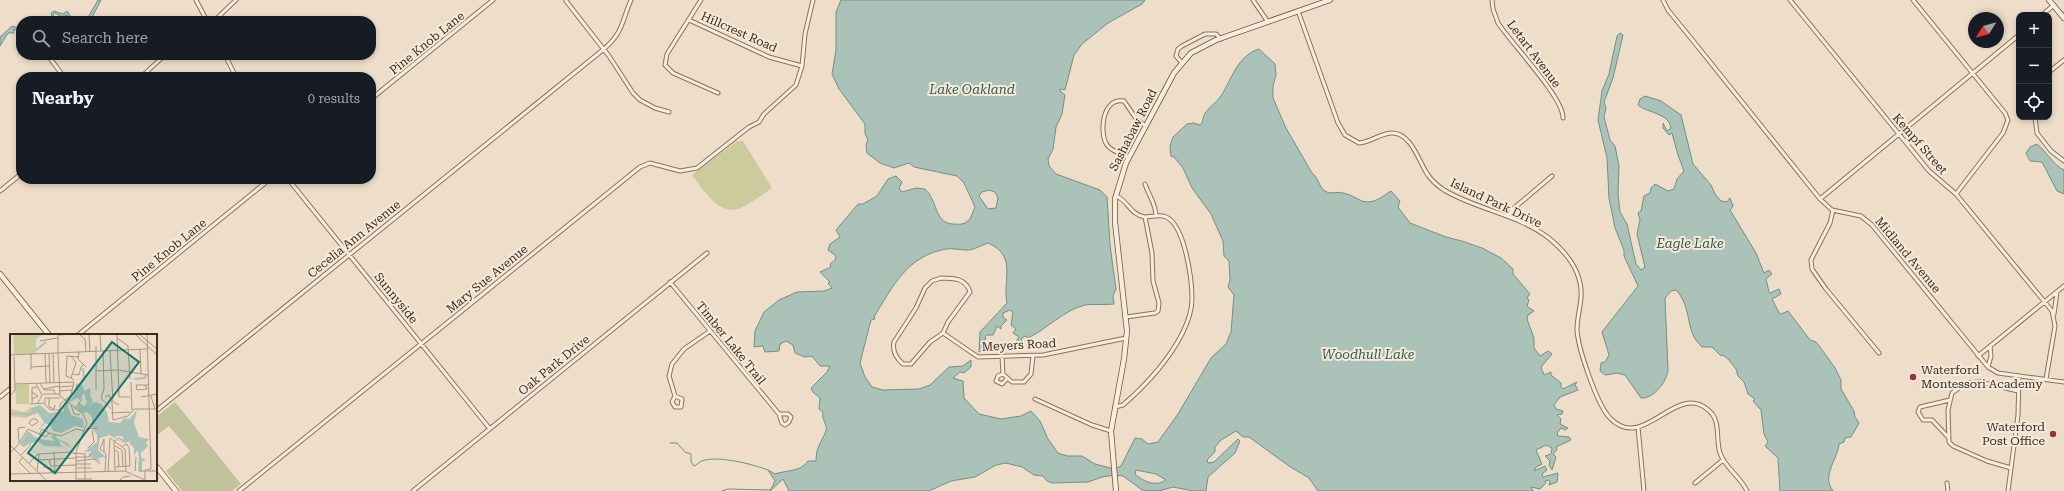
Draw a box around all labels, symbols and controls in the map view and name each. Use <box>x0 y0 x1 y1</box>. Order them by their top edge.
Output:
street label: Pine Knob Lane <box>387 8 467 77</box>
street label: Hillcrest Road <box>699 9 780 55</box>
north arrow <box>1968 12 2004 48</box>
map controls <box>2016 12 2052 120</box>
button: + <box>2016 12 2052 48</box>
search box <box>16 16 376 60</box>
street label: Letart Avenue <box>1504 18 1564 91</box>
icon: search <box>30 27 52 49</box>
text: Search here <box>62 29 148 47</box>
button: − <box>2016 48 2052 84</box>
water label: Lake Oakland <box>928 82 1015 97</box>
button: locate <box>2016 84 2052 120</box>
street label: Sashabaw Road <box>1106 86 1160 173</box>
text: Nearby <box>32 88 94 108</box>
text: 0 results <box>308 91 360 106</box>
street label: Kempf Street <box>1890 111 1951 178</box>
street label: Island Park Drive <box>1448 176 1545 231</box>
street label: Cecelia Ann Avenue <box>305 197 404 281</box>
street label: Midland Avenue <box>1872 214 1944 296</box>
street label: Pine Knob Lane <box>129 215 209 284</box>
water label: Eagle Lake <box>1655 236 1724 251</box>
street label: Mary Sue Avenue <box>443 242 531 316</box>
street label: Sunnyside <box>371 270 421 326</box>
street label: Timber Lake Trail <box>693 299 769 387</box>
street label: Oak Park Drive <box>516 332 593 398</box>
inset map <box>10 334 157 481</box>
street label: Meyers Road <box>981 336 1057 354</box>
water label: Woodhull Lake <box>1322 347 1415 362</box>
place label: Waterford Montessori Academy <box>1921 363 2043 391</box>
marker: Waterford Montessori Academy <box>1908 372 1918 382</box>
place label: Waterford Post Office <box>1982 420 2045 448</box>
marker: Waterford Post Office <box>2048 429 2058 439</box>

